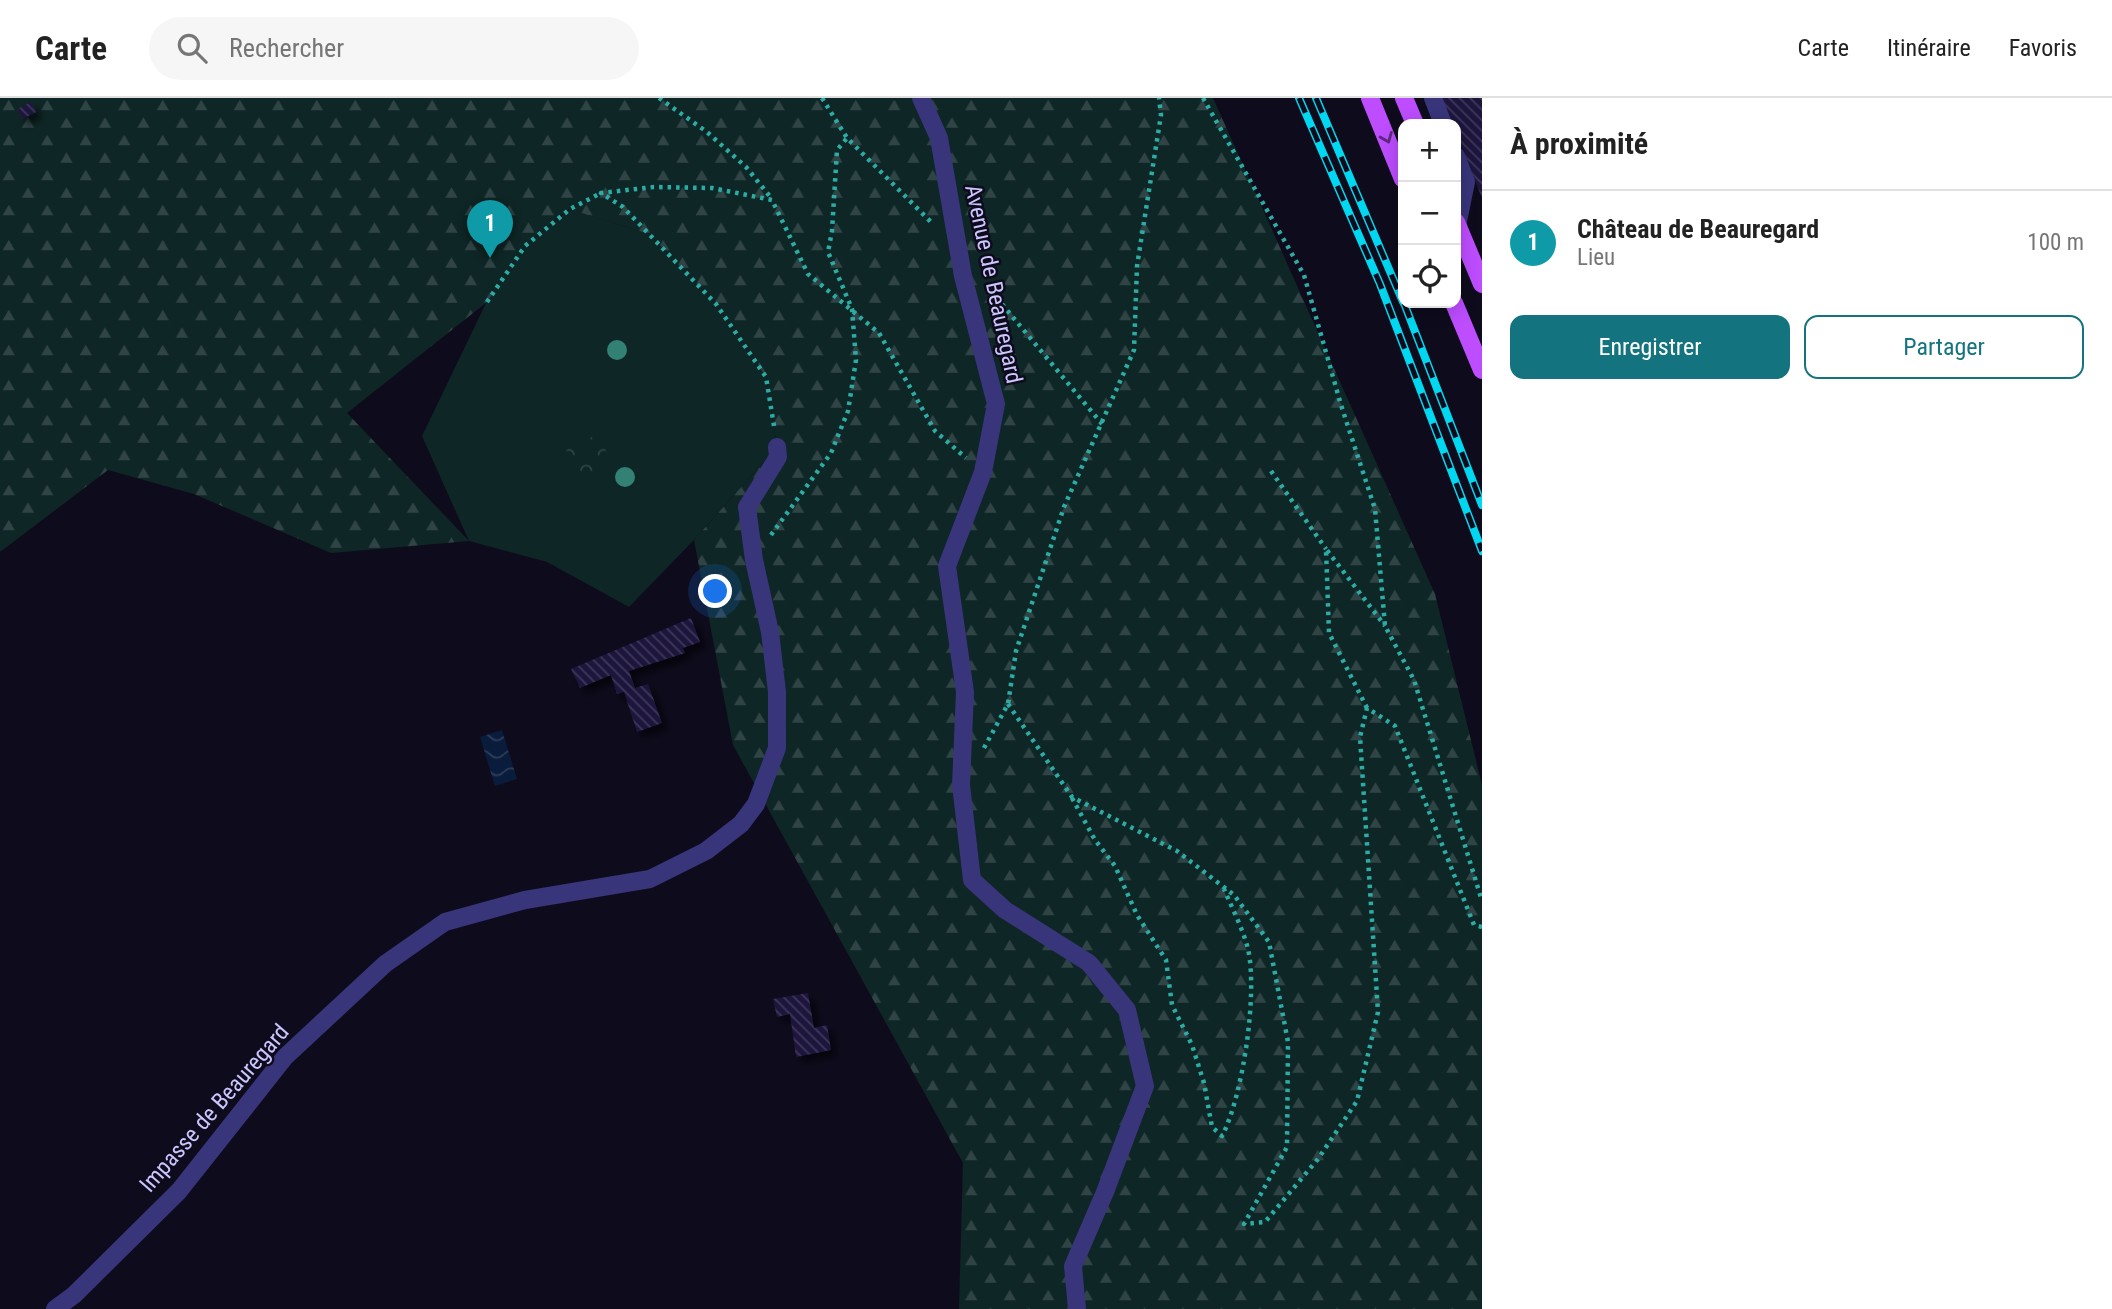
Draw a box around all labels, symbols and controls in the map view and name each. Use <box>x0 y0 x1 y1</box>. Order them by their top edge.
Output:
search box <box>149 17 639 80</box>
text: Carte <box>35 29 107 68</box>
icon: search <box>173 29 211 67</box>
text: Rechercher <box>229 33 344 63</box>
text: Carte <box>1798 34 1849 62</box>
text: Itinéraire <box>1887 34 1971 62</box>
text: Favoris <box>2009 34 2077 62</box>
map controls <box>1398 119 1461 308</box>
button: + <box>1398 119 1461 182</box>
text: À proximité <box>1510 126 1648 161</box>
one-way arrow <box>1378 132 1392 144</box>
street label: Avenue de Beauregard <box>959 182 1028 386</box>
button: − <box>1398 182 1461 245</box>
pin: 1 <box>467 200 513 258</box>
text: Château de Beauregard <box>1577 214 1819 244</box>
text: 1 <box>1527 229 1539 256</box>
text: 100 m <box>2027 229 2084 256</box>
text: Lieu <box>1577 244 1615 271</box>
button: locate <box>1398 245 1461 308</box>
button: Enregistrer <box>1510 315 1790 379</box>
button: Partager <box>1804 315 2084 379</box>
your location <box>698 574 732 608</box>
street label: Impasse de Beauregard <box>134 1019 295 1198</box>

